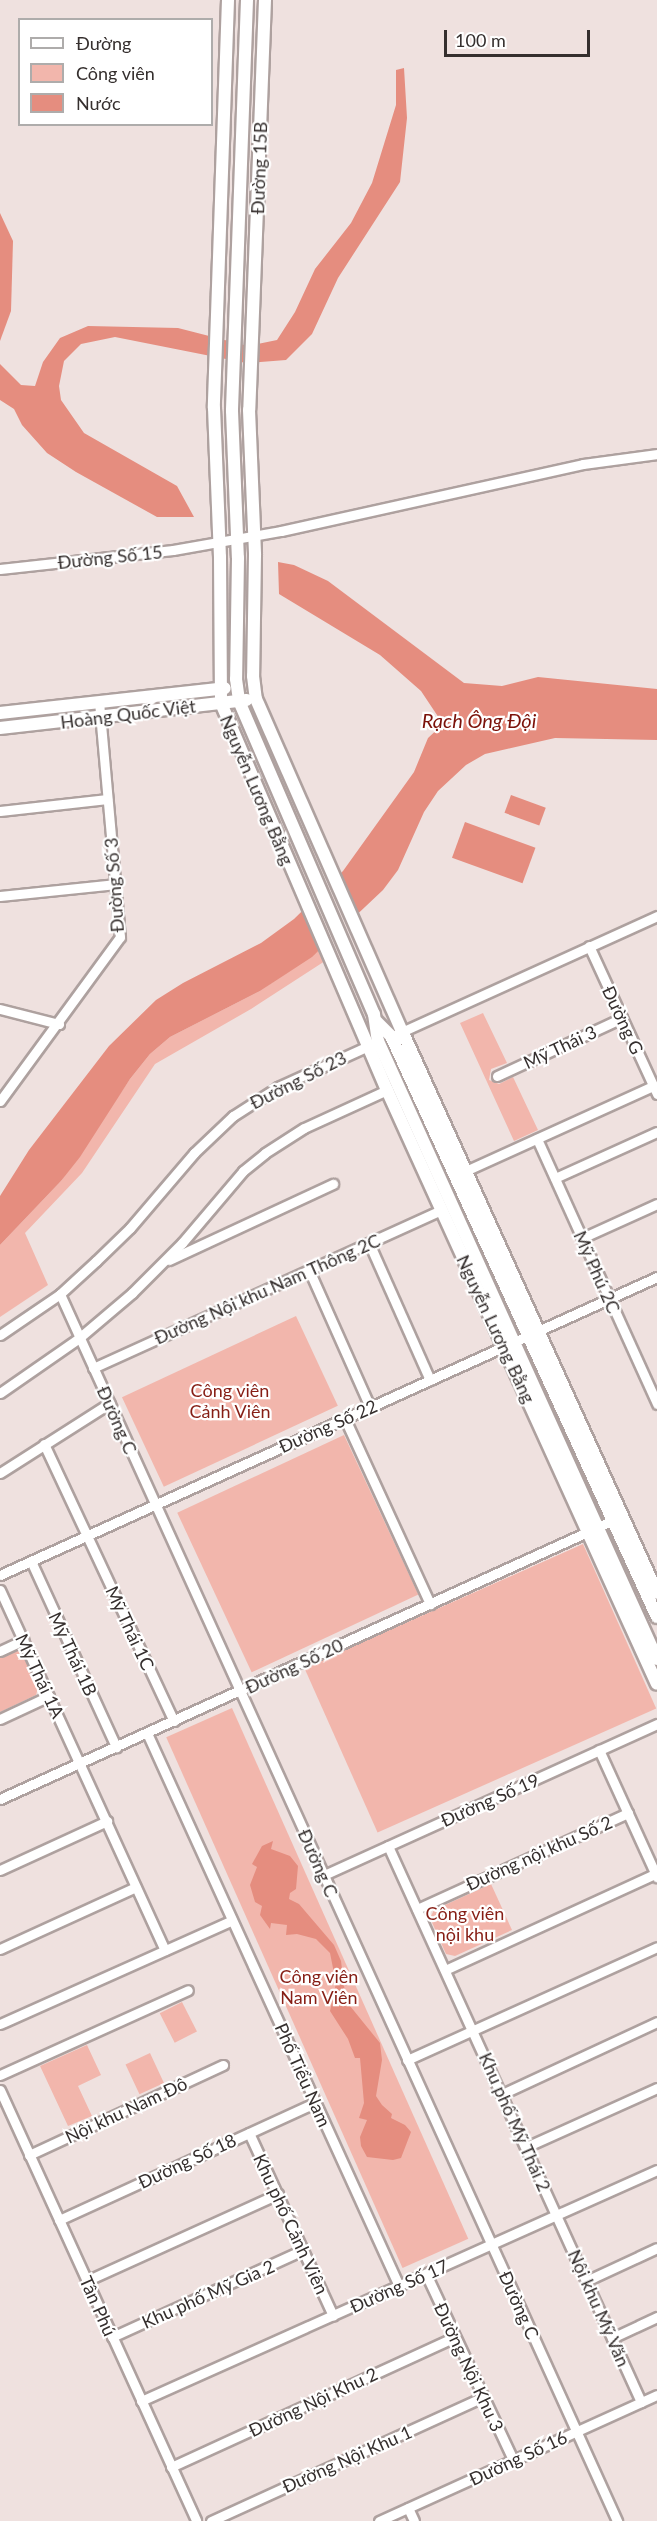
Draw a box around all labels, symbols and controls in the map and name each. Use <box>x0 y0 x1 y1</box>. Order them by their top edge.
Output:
legend <box>18 18 213 126</box>
scale bar <box>447 18 592 56</box>
text: 100 m <box>455 29 506 51</box>
text: Đường <box>76 32 131 54</box>
text: Công viên <box>76 62 155 84</box>
text: Nước <box>76 92 121 114</box>
street label: Đường 15B <box>247 121 271 215</box>
street label: Đường Số 15 <box>56 541 164 573</box>
street label: Hoàng Quốc Việt <box>59 695 197 733</box>
water label: Rạch Ông Đội <box>422 708 536 732</box>
street label: Nguyễn Lương Bằng <box>216 712 298 868</box>
street label: Đường Số 3 <box>100 837 128 933</box>
street label: Đường G <box>598 982 648 1058</box>
street label: Mỹ Thái 3 <box>520 1020 600 1074</box>
street label: Đường Số 23 <box>246 1046 350 1114</box>
street label: Mỹ Phú 2C <box>569 1227 625 1317</box>
street label: Đường Nội khu Nam Thông 2C <box>150 1229 384 1349</box>
street label: Nguyễn Lương Bằng <box>452 1252 540 1406</box>
park label: Công viên Cảnh Viên <box>189 1380 271 1422</box>
street label: Đường C <box>92 1383 142 1457</box>
street label: Đường Số 22 <box>275 1395 381 1457</box>
street label: Mỹ Thái 1C <box>101 1582 159 1674</box>
street label: Mỹ Thái 1B <box>44 1608 102 1700</box>
street label: Mỹ Thái 1A <box>11 1630 69 1722</box>
street label: Đường Số 20 <box>242 1634 346 1698</box>
street label: Đường Số 19 <box>437 1769 543 1831</box>
street label: Đường nội khu Số 2 <box>462 1811 616 1895</box>
street label: Đường C <box>293 1826 343 1900</box>
park label: Công viên nội khu <box>425 1903 505 1946</box>
park label: Công viên Nam Viên <box>279 1966 359 2008</box>
street label: Phố Tiểu Nam <box>270 2020 336 2130</box>
street label: Khu phố Mỹ Thái 2 <box>474 2049 556 2195</box>
street label: Nội khu Nam Đô <box>62 2072 190 2148</box>
street label: Đường Số 18 <box>135 2129 239 2193</box>
street label: Khu phố Cảnh Viên <box>249 2150 333 2298</box>
street label: Nội khu Mỹ Văn <box>563 2246 635 2370</box>
street label: Khu phố Mỹ Gia 2 <box>138 2255 278 2333</box>
street label: Đường Số 17 <box>346 2255 452 2317</box>
street label: Đường C <box>494 2268 544 2342</box>
street label: Tân Phú <box>75 2273 121 2339</box>
street label: Đường Nội Khu 3 <box>430 2299 508 2435</box>
street label: Đường Nội Khu 2 <box>245 2363 381 2441</box>
street label: Đường Nội Khu 1 <box>279 2421 415 2497</box>
street label: Đường Số 16 <box>466 2426 570 2490</box>

